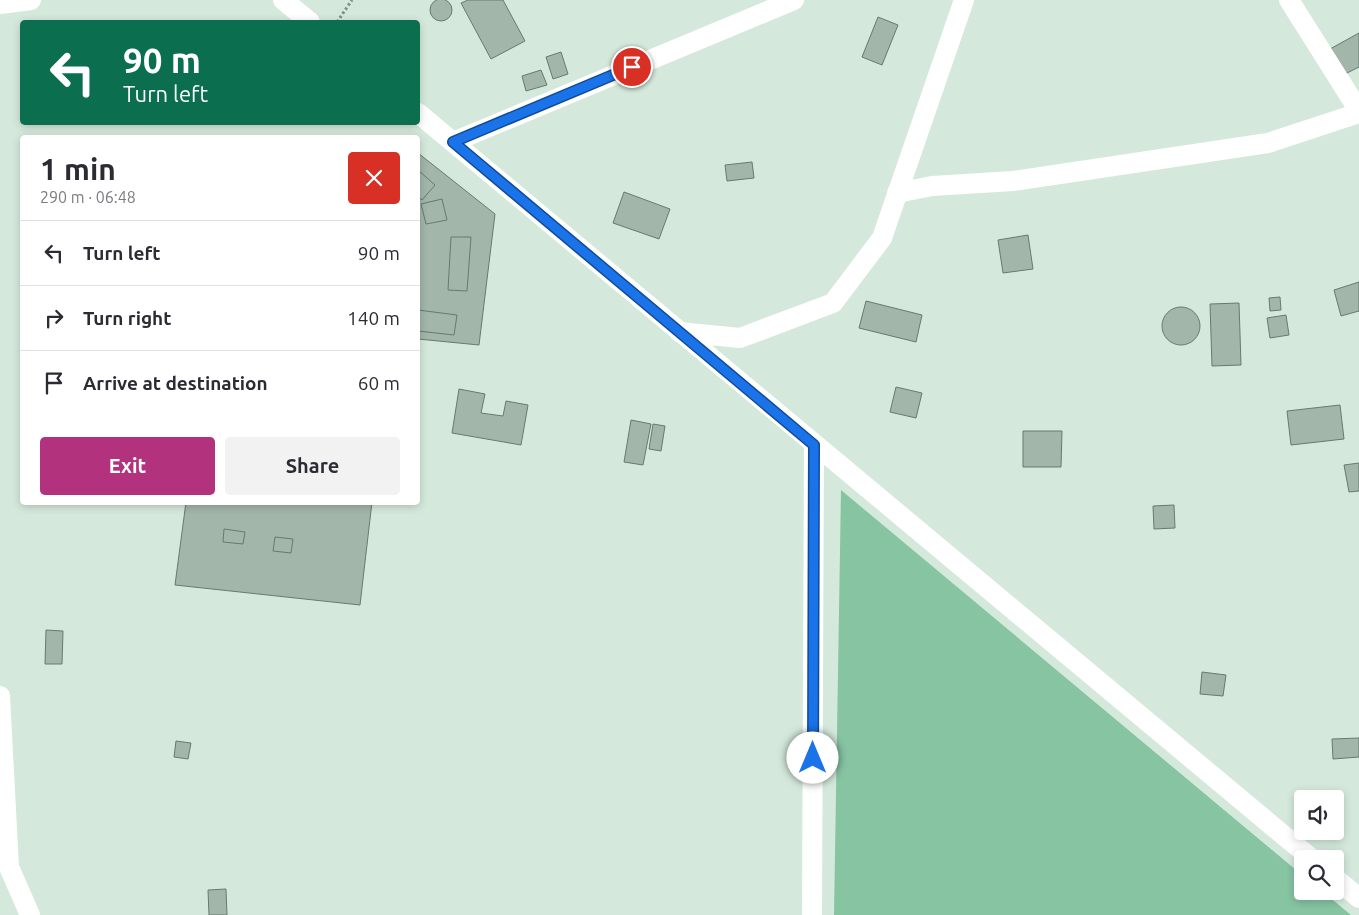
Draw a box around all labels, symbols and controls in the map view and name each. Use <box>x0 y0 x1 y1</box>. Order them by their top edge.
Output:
icon: left <box>40 40 105 105</box>
text: 90 m <box>123 40 201 80</box>
pin <box>611 46 653 88</box>
icon: arrive <box>618 53 646 81</box>
text: Turn left <box>123 81 208 106</box>
text: 1 min <box>40 152 116 186</box>
button: close <box>348 152 400 204</box>
text: 290 m · 06:48 <box>40 188 136 206</box>
icon: left <box>40 239 68 267</box>
text: Turn left <box>83 242 161 264</box>
text: 90 m <box>358 242 400 264</box>
icon: right <box>40 304 68 332</box>
text: Turn right <box>83 307 171 329</box>
text: 140 m <box>347 307 400 329</box>
icon: arrive <box>40 369 68 397</box>
text: Arrive at destination <box>83 372 268 394</box>
text: 60 m <box>358 372 400 394</box>
button: Exit <box>40 437 215 495</box>
button: Share <box>225 437 400 495</box>
position arrow <box>786 731 838 783</box>
map controls <box>1294 790 1344 900</box>
button: sound <box>1294 790 1344 840</box>
button: search <box>1294 850 1344 900</box>

